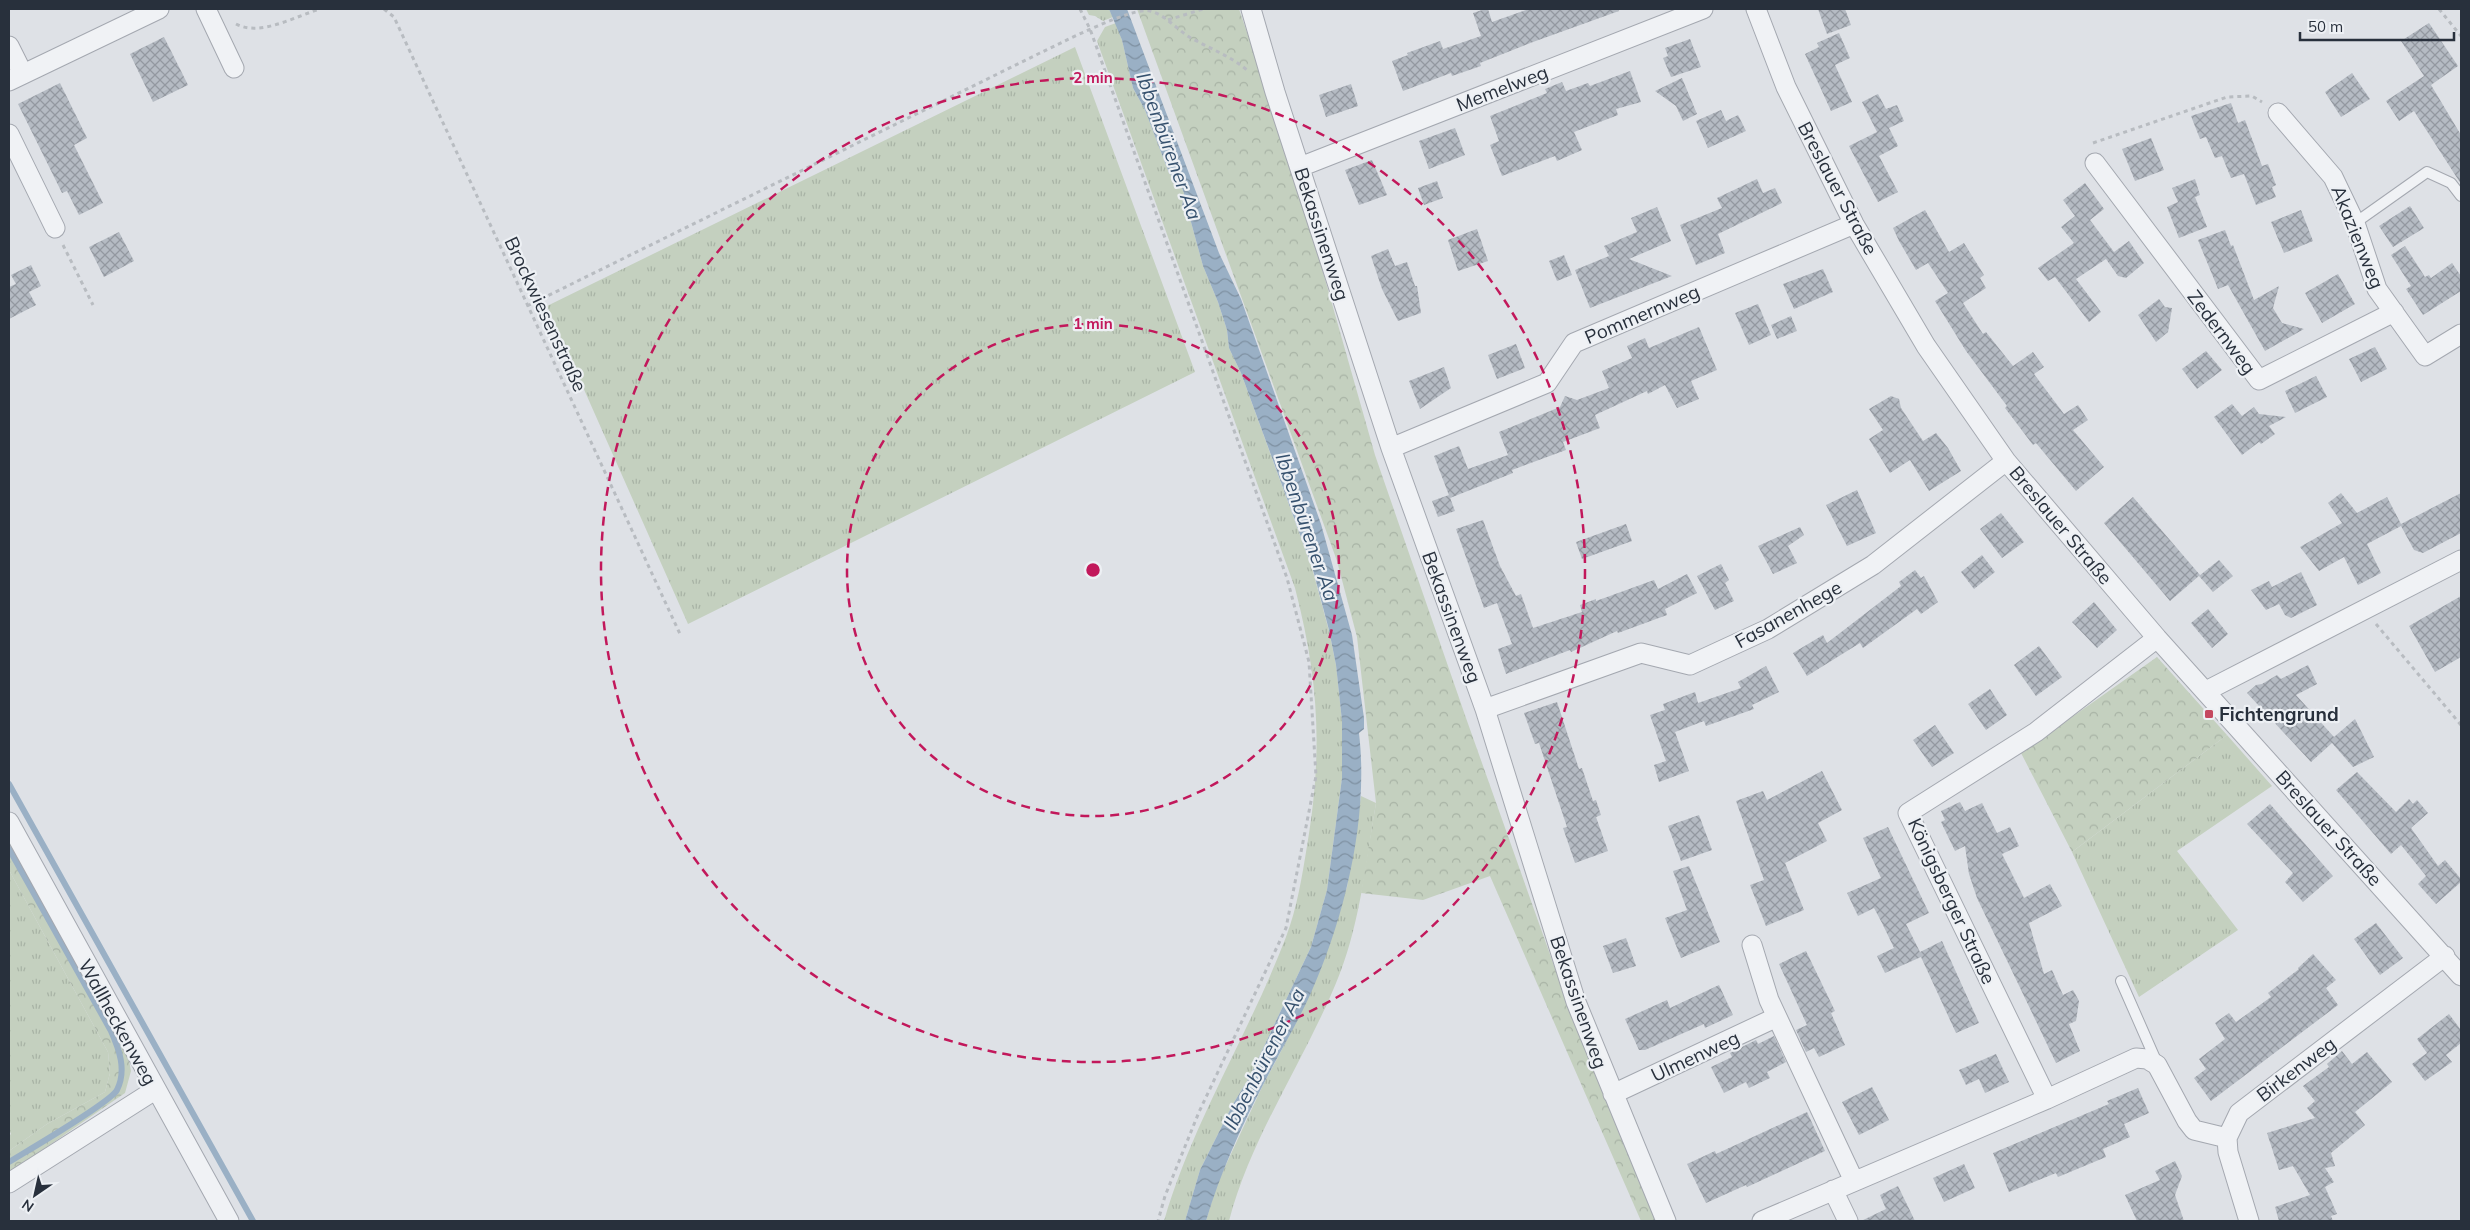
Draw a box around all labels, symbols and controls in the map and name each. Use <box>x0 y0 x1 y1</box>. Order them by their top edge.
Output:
scale bar <box>2300 10 2454 42</box>
text: 50 m <box>2308 17 2343 36</box>
street label: Memelweg <box>1453 60 1551 116</box>
text: 2 min <box>1073 68 1113 87</box>
water label: Ibbenbürener Aa <box>1131 69 1208 223</box>
street label: Breslauer Straße <box>1793 117 1883 259</box>
street label: Bekassinenweg <box>1289 164 1355 304</box>
street label: Akazienweg <box>2326 182 2390 292</box>
street label: Brockwiesenstraße <box>500 233 592 395</box>
street label: Pommernweg <box>1581 279 1703 349</box>
street label: Zedernweg <box>2183 285 2261 379</box>
text: 1 min <box>1073 314 1113 333</box>
water label: Ibbenbürener Aa <box>1270 449 1345 604</box>
street label: Breslauer Straße <box>2004 461 2118 589</box>
street label: Bekassinenweg <box>1417 548 1487 686</box>
centre of rings <box>1084 561 1102 579</box>
street label: Fasanenhege <box>1730 575 1846 653</box>
place label: Fichtengrund <box>2219 702 2339 726</box>
marker: Fichtengrund <box>2203 708 2215 720</box>
street label: Breslauer Straße <box>2271 765 2387 891</box>
street label: Königsberger Straße <box>1903 814 2001 988</box>
street label: Bekassinenweg <box>1545 933 1613 1071</box>
street label: Wallheckenweg <box>73 955 163 1089</box>
water label: Ibbenbürener Aa <box>1217 984 1310 1134</box>
street label: Ulmenweg <box>1647 1025 1743 1087</box>
street label: Birkenweg <box>2251 1031 2341 1107</box>
north arrow <box>10 1170 60 1220</box>
text: N <box>18 1195 37 1216</box>

